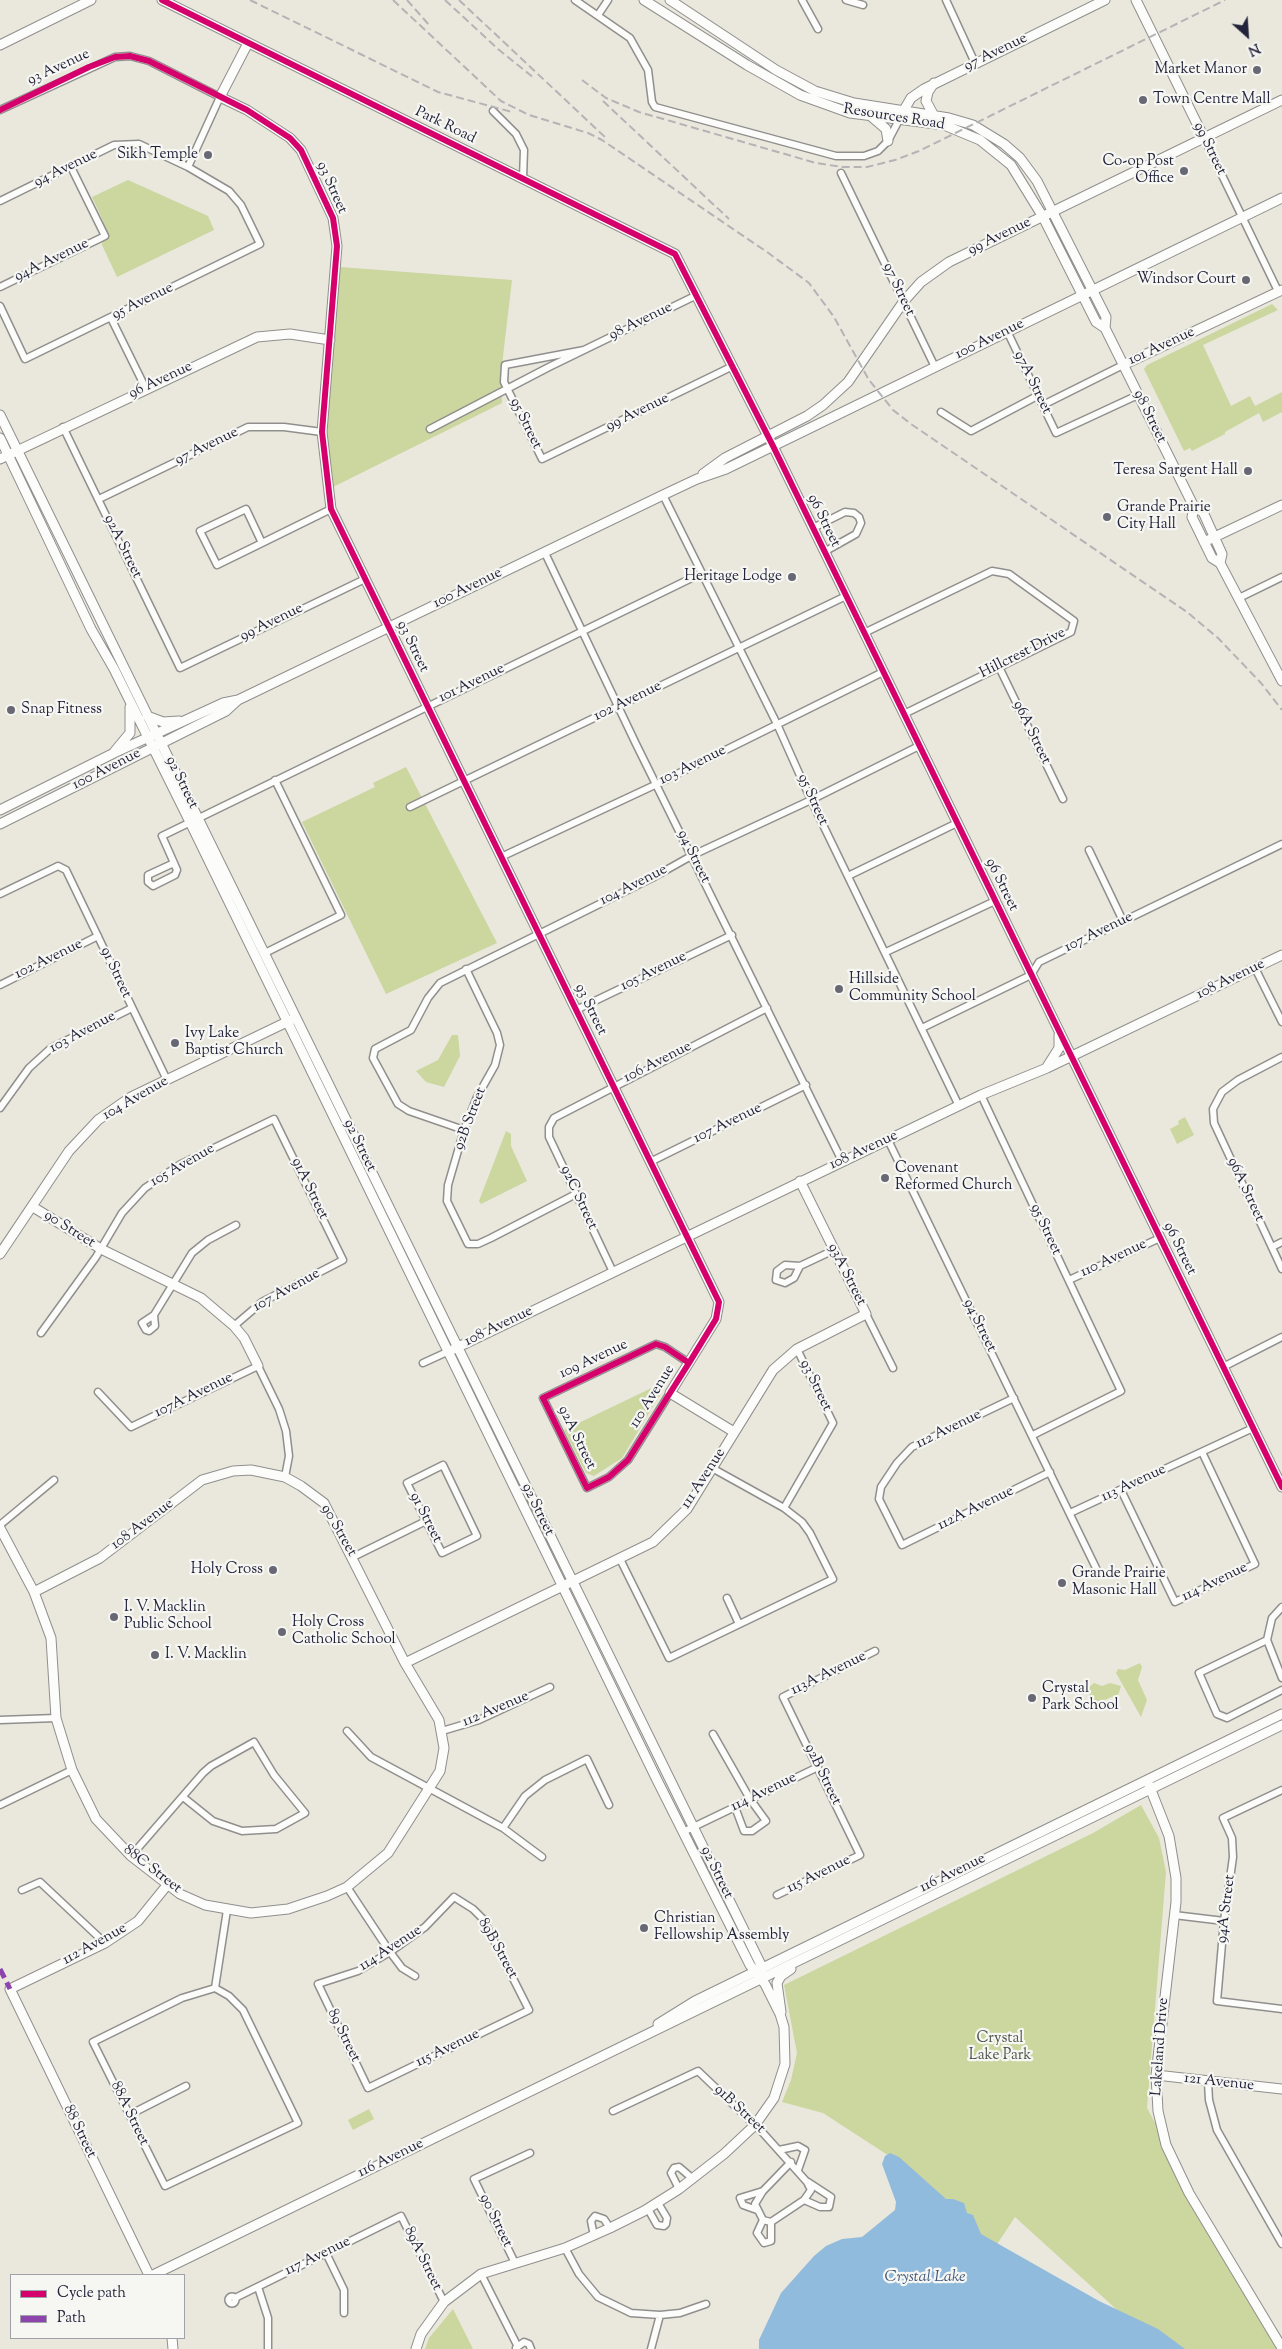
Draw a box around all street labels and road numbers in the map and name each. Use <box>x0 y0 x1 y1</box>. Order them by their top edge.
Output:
street label: 97 Avenue <box>961 30 1031 76</box>
street label: 93 Avenue <box>25 46 93 90</box>
street label: Resources Road <box>842 101 946 135</box>
street label: Park Road <box>412 104 478 148</box>
street label: 99 Street <box>1189 120 1229 178</box>
street label: 94 Avenue <box>31 146 101 192</box>
street label: 93 Street <box>312 159 350 217</box>
street label: 99 Avenue <box>966 214 1034 260</box>
street label: 94A Avenue <box>12 235 92 287</box>
street label: 97 Street <box>878 260 918 320</box>
street label: 95 Avenue <box>109 279 177 325</box>
street label: 98 Avenue <box>606 299 676 345</box>
street label: 100 Avenue <box>953 316 1027 364</box>
street label: 101 Avenue <box>1126 324 1198 370</box>
street label: 97A Street <box>1009 349 1055 417</box>
street label: 96 Avenue <box>126 358 196 404</box>
street label: 98 Street <box>1128 388 1170 446</box>
street label: 99 Avenue <box>604 390 672 436</box>
street label: 95 Street <box>505 396 545 452</box>
street label: 97 Avenue <box>172 424 242 470</box>
street label: 96 Street <box>802 492 844 550</box>
street label: 92A Street <box>99 512 145 582</box>
street label: 100 Avenue <box>431 565 505 613</box>
street label: 99 Avenue <box>238 600 306 646</box>
street label: 93 Street <box>392 618 432 676</box>
street label: Hillcrest Drive <box>977 625 1069 683</box>
street label: 101 Avenue <box>436 660 508 708</box>
street label: 102 Avenue <box>591 678 665 726</box>
street label: 96A Street <box>1008 698 1054 768</box>
street label: 103 Avenue <box>657 742 729 790</box>
street label: 100 Avenue <box>70 745 144 795</box>
street label: 92 Street <box>161 754 201 812</box>
street label: 95 Street <box>793 771 831 829</box>
street label: 94 Street <box>672 828 714 886</box>
street label: 96 Street <box>980 856 1022 914</box>
street label: 104 Avenue <box>597 861 671 911</box>
street label: 107 Avenue <box>1062 909 1136 957</box>
street label: 102 Avenue <box>12 936 86 984</box>
street label: 91 Street <box>95 945 135 1001</box>
street label: 105 Avenue <box>618 948 690 996</box>
street label: 108 Avenue <box>1194 956 1268 1004</box>
street label: 93 Street <box>570 981 610 1039</box>
street label: 103 Avenue <box>47 1008 119 1058</box>
street label: 106 Avenue <box>621 1038 695 1088</box>
street label: 104 Avenue <box>100 1073 172 1125</box>
street label: 92B Street <box>451 1085 491 1153</box>
street label: 107 Avenue <box>691 1100 765 1148</box>
street label: 92 Street <box>339 1117 379 1175</box>
street label: 108 Avenue <box>827 1127 901 1175</box>
street label: 105 Avenue <box>148 1140 218 1192</box>
street label: 91A Street <box>286 1155 332 1223</box>
street label: 96A Street <box>1222 1155 1268 1225</box>
street label: 92C Street <box>555 1163 601 1233</box>
street label: 95 Street <box>1025 1202 1065 1258</box>
street label: 90 Street <box>40 1207 98 1253</box>
street label: 96 Street <box>1158 1220 1200 1278</box>
street label: 110 Avenue <box>1078 1236 1150 1282</box>
street label: 93A Street <box>823 1241 869 1309</box>
street label: 107 Avenue <box>250 1265 324 1317</box>
street label: 94 Street <box>958 1297 1000 1355</box>
street label: 108 Avenue <box>462 1303 536 1351</box>
street label: 109 Avenue <box>557 1336 631 1384</box>
street label: 93 Street <box>795 1357 835 1415</box>
street label: 110 Avenue <box>626 1362 680 1432</box>
street label: 107A Avenue <box>152 1369 236 1423</box>
street label: 92A Street <box>553 1403 599 1473</box>
street label: 112 Avenue <box>913 1406 985 1454</box>
street label: 111 Avenue <box>678 1445 730 1513</box>
street label: 113 Avenue <box>1099 1461 1169 1507</box>
street label: 92 Street <box>517 1481 557 1539</box>
street label: 112A Avenue <box>935 1483 1017 1535</box>
street label: 91 Street <box>405 1490 445 1546</box>
street label: 108 Avenue <box>108 1496 178 1554</box>
street label: 90 Street <box>316 1502 360 1560</box>
street label: 114 Avenue <box>1179 1559 1251 1607</box>
street label: 113A Avenue <box>788 1648 870 1700</box>
street label: 112 Avenue <box>460 1688 532 1732</box>
street label: 92B Street <box>800 1742 844 1808</box>
street label: 114 Avenue <box>728 1769 800 1817</box>
street label: 88C Street <box>119 1842 185 1898</box>
street label: 92 Street <box>696 1844 736 1902</box>
street label: 116 Avenue <box>917 1850 989 1898</box>
street label: 115 Avenue <box>784 1852 854 1898</box>
street label: 94A Street <box>1214 1874 1240 1944</box>
street label: 89B Street <box>473 1916 521 1982</box>
street label: 112 Avenue <box>60 1920 130 1970</box>
street label: 114 Avenue <box>356 1922 426 1976</box>
street label: Lakeland Drive <box>1149 1997 1173 2097</box>
street label: 89 Street <box>322 2007 364 2065</box>
street label: 115 Avenue <box>413 2026 483 2072</box>
street label: 121 Avenue <box>1183 2070 1255 2096</box>
street label: 88A Street <box>106 2079 152 2149</box>
street label: 91B Street <box>710 2082 768 2138</box>
street label: 88 Street <box>58 2102 100 2162</box>
street label: 116 Avenue <box>355 2135 427 2183</box>
street label: 90 Street <box>474 2191 516 2251</box>
street label: 89A Street <box>399 2224 445 2294</box>
street label: 117 Avenue <box>282 2233 354 2281</box>

